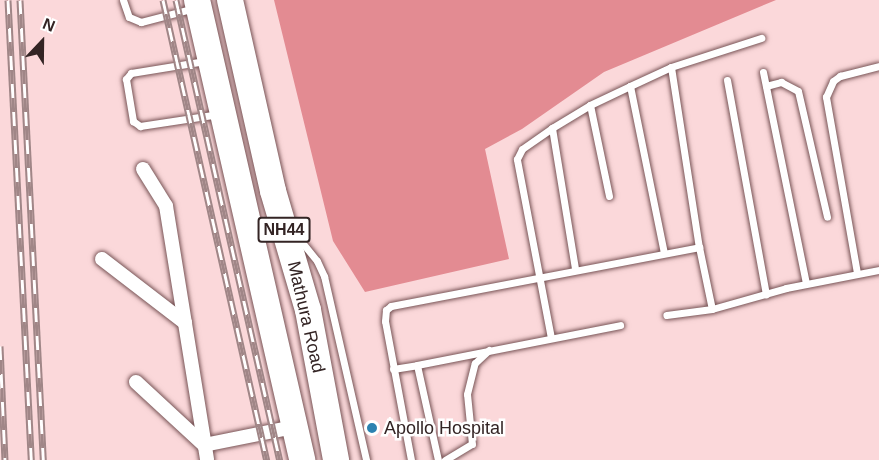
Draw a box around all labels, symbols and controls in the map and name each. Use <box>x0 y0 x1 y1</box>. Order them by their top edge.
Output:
north arrow <box>12 12 72 72</box>
text: N <box>40 15 57 35</box>
road number: NH44 <box>257 217 311 243</box>
street label: Mathura Road <box>283 259 329 375</box>
place label: Apollo Hospital <box>384 417 504 439</box>
marker: Apollo Hospital <box>365 421 379 435</box>

